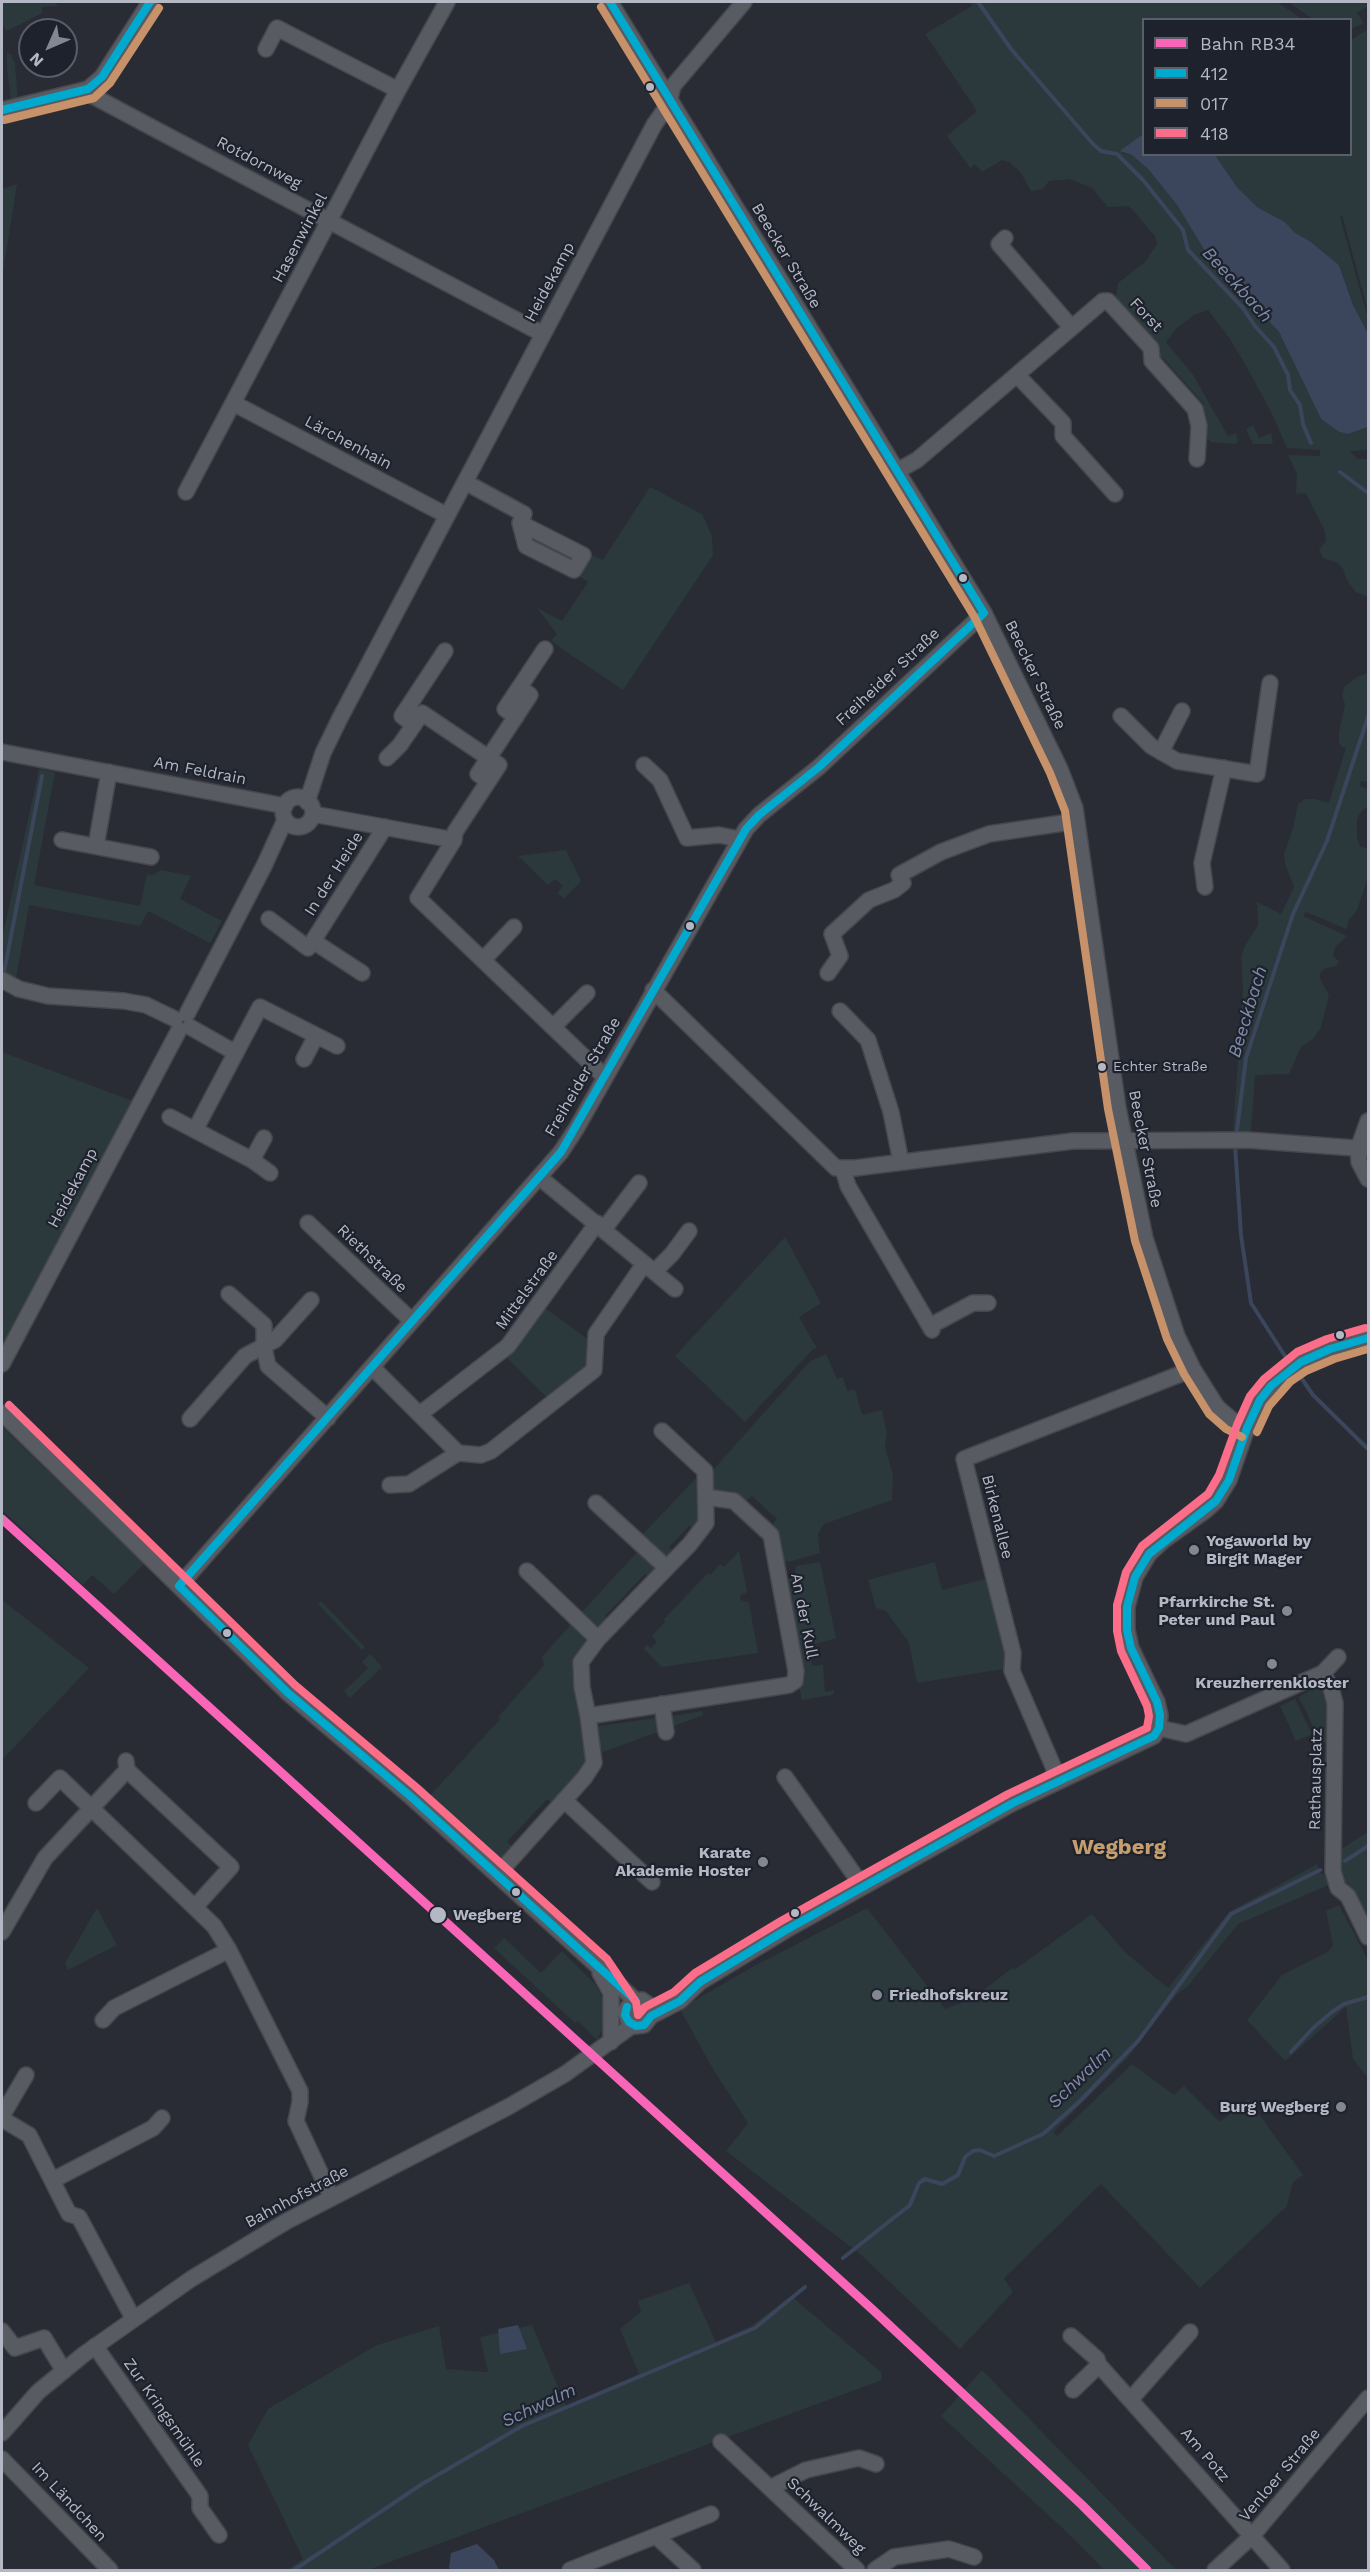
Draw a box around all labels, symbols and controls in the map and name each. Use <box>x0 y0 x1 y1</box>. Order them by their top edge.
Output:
north arrow <box>18 18 78 78</box>
legend <box>1142 18 1352 156</box>
text: Bahn RB34 <box>1200 33 1296 54</box>
text: N <box>25 49 47 71</box>
text: 412 <box>1200 63 1228 84</box>
unlabelled marker <box>644 81 656 93</box>
text: 017 <box>1200 93 1228 114</box>
text: 418 <box>1200 123 1229 144</box>
street label: Rotdornweg <box>213 133 305 193</box>
street label: Hasenwinkel <box>268 190 332 286</box>
street label: Beecker Straße <box>747 200 825 312</box>
street label: Heidekamp <box>521 239 579 325</box>
water label: Beeckbach <box>1197 243 1277 327</box>
street label: Forst <box>1125 294 1167 336</box>
street label: Lärchenhain <box>301 412 395 474</box>
unlabelled marker <box>957 572 969 584</box>
street label: Beecker Straße <box>1000 617 1070 733</box>
street label: Freiheider Straße <box>832 624 944 730</box>
street label: Am Feldrain <box>152 753 248 789</box>
street label: In der Heide <box>301 828 367 920</box>
unlabelled marker <box>684 920 696 932</box>
water label: Beeckbach <box>1224 964 1272 1060</box>
street label: Freiheider Straße <box>541 1014 625 1140</box>
place label: Echter Straße <box>1113 1059 1207 1075</box>
marker: Echter Straße <box>1096 1061 1108 1073</box>
street label: Beecker Straße <box>1124 1089 1166 1209</box>
street label: Heidekamp <box>44 1145 102 1231</box>
street label: Riethstraße <box>333 1221 411 1297</box>
street label: Mittelstraße <box>492 1246 562 1334</box>
unlabelled marker <box>1334 1329 1346 1341</box>
street label: Birkenallee <box>977 1473 1017 1561</box>
place label: Yogaworld by Birgit Mager <box>1206 1531 1311 1569</box>
marker: Yogaworld by Birgit Mager <box>1187 1543 1201 1557</box>
street label: An der Kull <box>786 1572 822 1660</box>
place label: Pfarrkirche St. Peter und Paul <box>1158 1592 1275 1630</box>
marker: Pfarrkirche St. Peter und Paul <box>1280 1604 1294 1618</box>
unlabelled marker <box>221 1627 233 1639</box>
marker: Kreuzherrenkloster <box>1265 1657 1279 1671</box>
place label: Kreuzherrenkloster <box>1195 1673 1349 1693</box>
street label: Rathausplatz <box>1306 1728 1326 1830</box>
district label: Wegberg <box>1072 1835 1166 1861</box>
place label: Karate Akademie Hoster <box>615 1843 751 1881</box>
marker: Karate Akademie Hoster <box>756 1855 770 1869</box>
unlabelled marker <box>510 1886 522 1898</box>
marker: Wegberg <box>428 1905 448 1925</box>
place label: Wegberg <box>453 1905 521 1925</box>
unlabelled marker <box>789 1907 801 1919</box>
place label: Friedhofskreuz <box>889 1985 1008 2005</box>
marker: Friedhofskreuz <box>870 1988 884 2002</box>
water label: Schwalm <box>1044 2043 1116 2113</box>
place label: Burg Wegberg <box>1220 2097 1329 2117</box>
marker: Burg Wegberg <box>1334 2100 1348 2114</box>
street label: Bahnhofstraße <box>242 2162 352 2232</box>
street label: Zur Kringsmühle <box>119 2355 209 2471</box>
water label: Schwalm <box>498 2379 580 2433</box>
street label: Am Potz <box>1176 2424 1234 2486</box>
street label: Venloer Straße <box>1235 2424 1325 2526</box>
street label: Im Ländchen <box>27 2458 111 2546</box>
street label: Schwalmweg <box>783 2474 869 2558</box>

